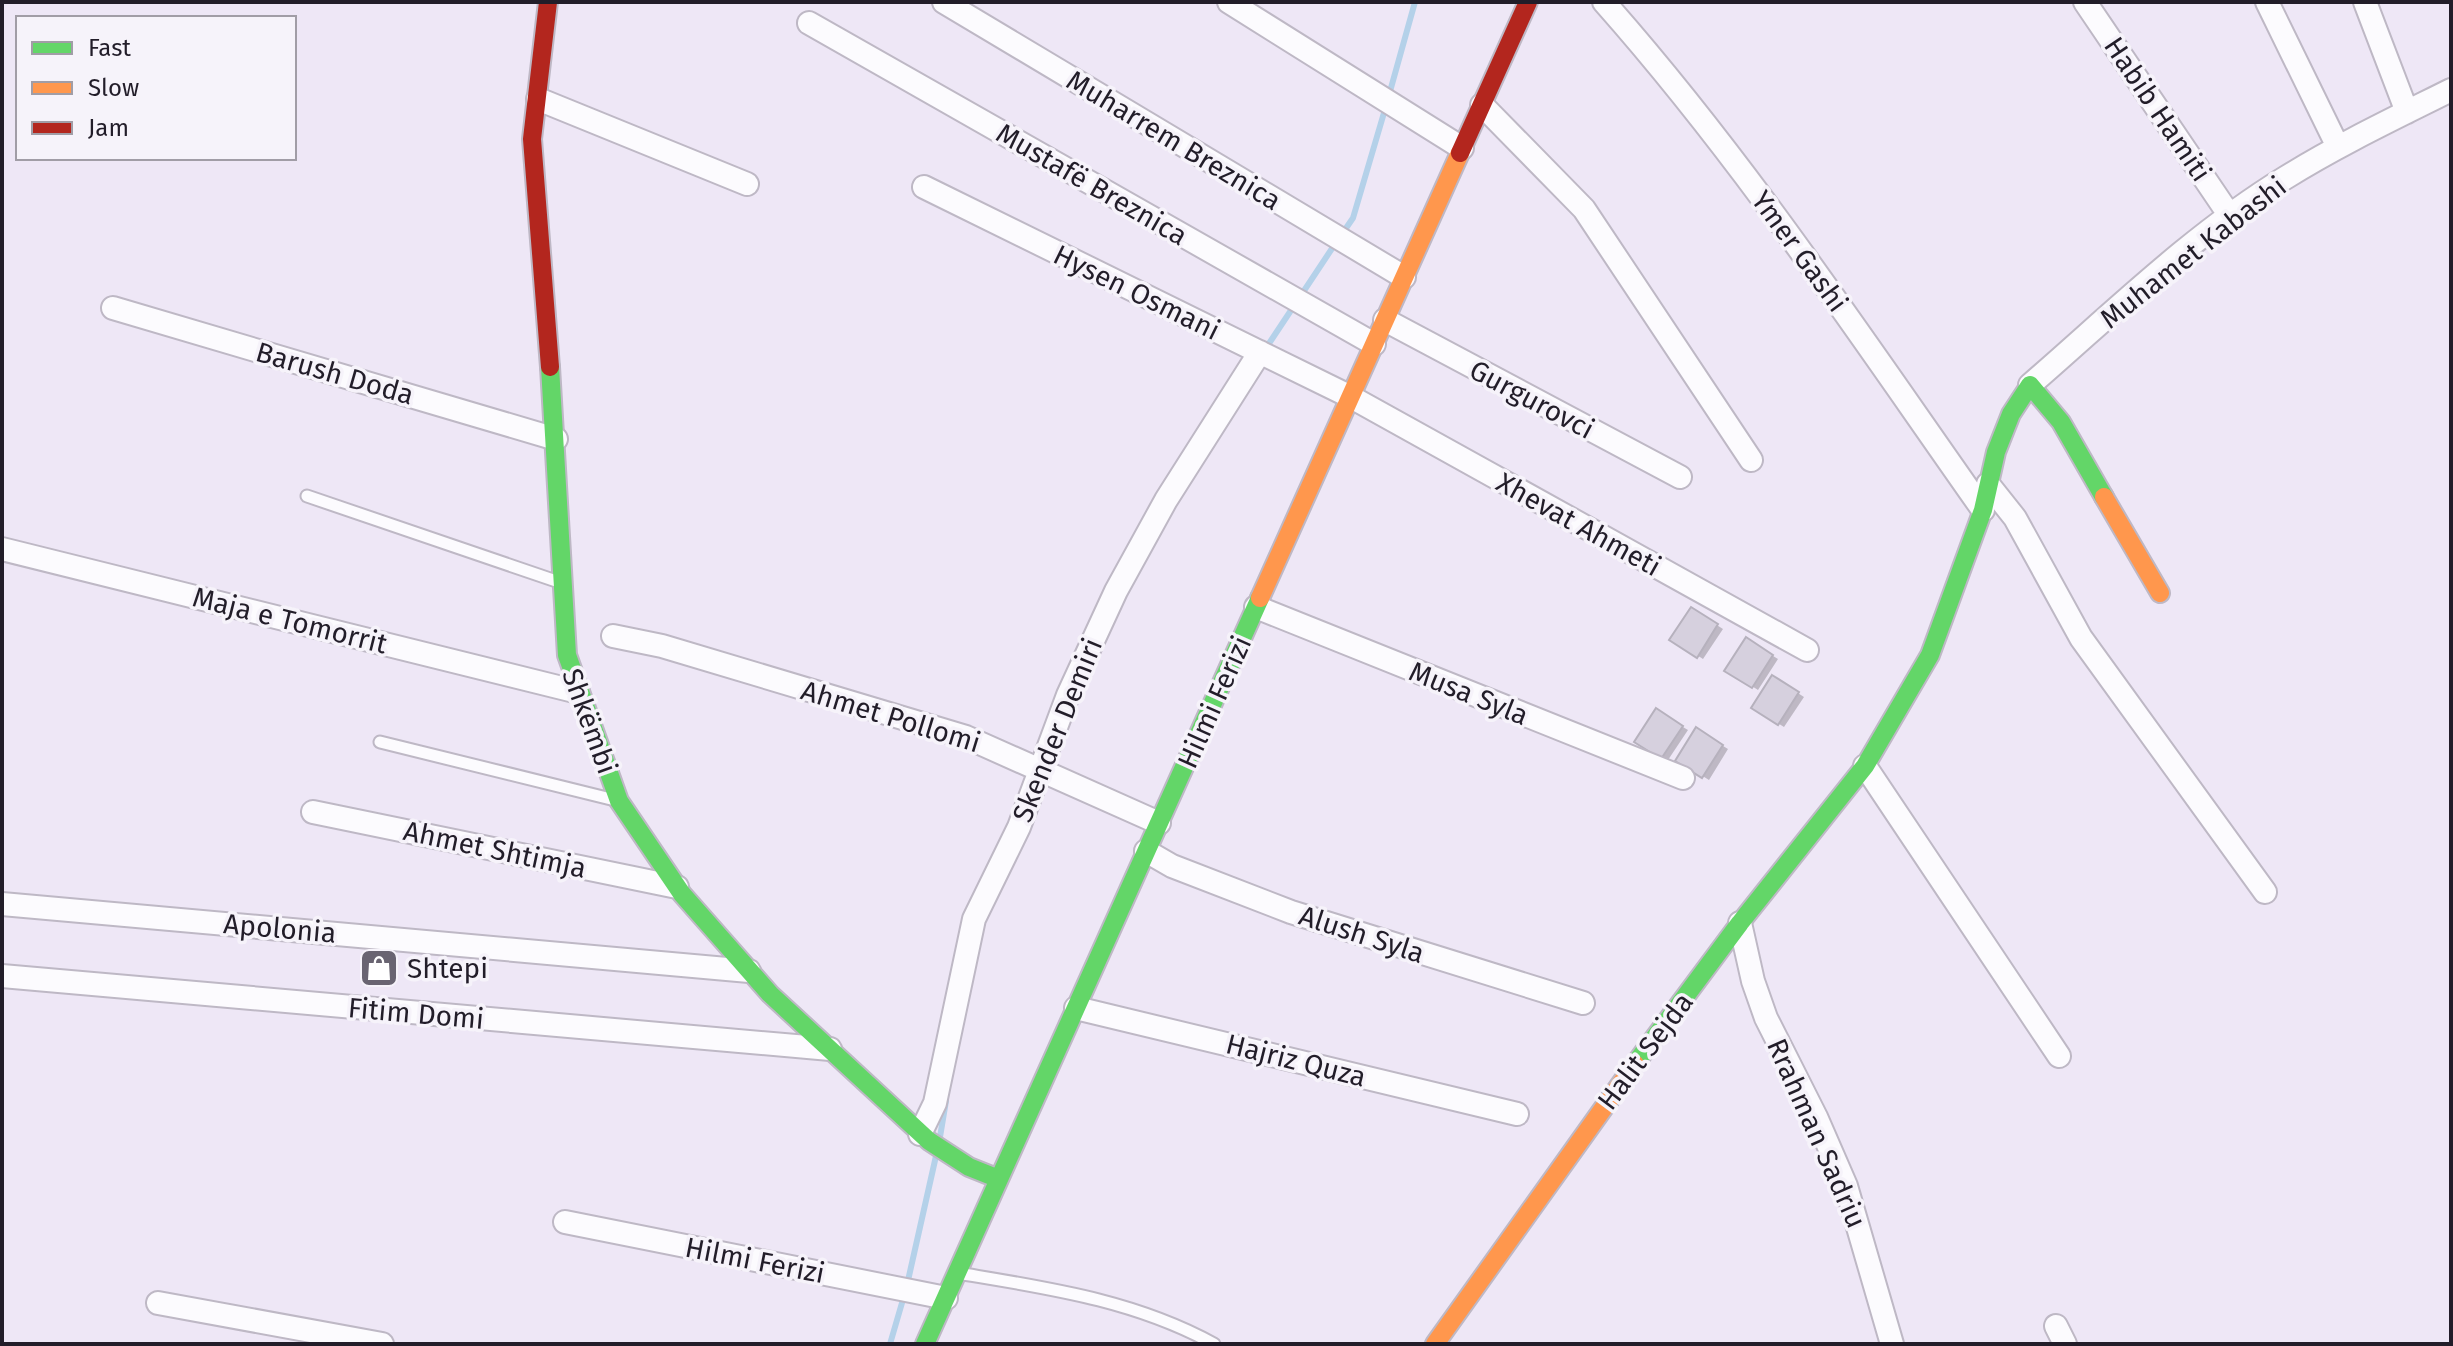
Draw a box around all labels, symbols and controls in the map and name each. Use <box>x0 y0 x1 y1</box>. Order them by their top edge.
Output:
legend <box>16 16 296 160</box>
street label: Habib Hamiti <box>2097 31 2218 188</box>
text: Fast <box>88 34 131 62</box>
street label: Muharrem Breznica <box>1061 63 1287 217</box>
text: Slow <box>88 74 139 102</box>
text: Jam <box>88 114 129 142</box>
street label: Mustafë Breznica <box>990 116 1193 252</box>
street label: Muhamet Kabashi <box>2094 170 2293 335</box>
street label: Ymer Gashi <box>1745 184 1855 318</box>
street label: Hysen Osmani <box>1048 238 1225 347</box>
street label: Barush Doda <box>252 335 418 412</box>
street label: Gurgurovci <box>1464 353 1600 446</box>
street label: Xhevat Ahmeti <box>1491 466 1667 583</box>
street label: Maja e Tomorrit <box>189 580 391 661</box>
street label: Hilmi Ferizi <box>1171 631 1258 773</box>
street label: Skender Demiri <box>1006 634 1109 827</box>
street label: Musa Syla <box>1404 655 1533 732</box>
street label: Shkëmbi <box>555 664 624 778</box>
street label: Ahmet Pollomi <box>797 674 984 759</box>
street label: Ahmet Shtimja <box>401 814 589 885</box>
street label: Alush Syla <box>1295 899 1429 970</box>
street label: Apolonia <box>222 907 338 950</box>
shop icon: Shtepi <box>358 947 400 989</box>
place label: Shtepi <box>407 952 488 985</box>
street label: Halit Sejda <box>1591 986 1700 1116</box>
street label: Fitim Domi <box>347 991 485 1036</box>
street label: Hajriz Quza <box>1223 1027 1369 1094</box>
street label: Rrahman Sadriu <box>1760 1033 1873 1233</box>
street label: Hilmi Ferizi <box>682 1231 827 1290</box>

